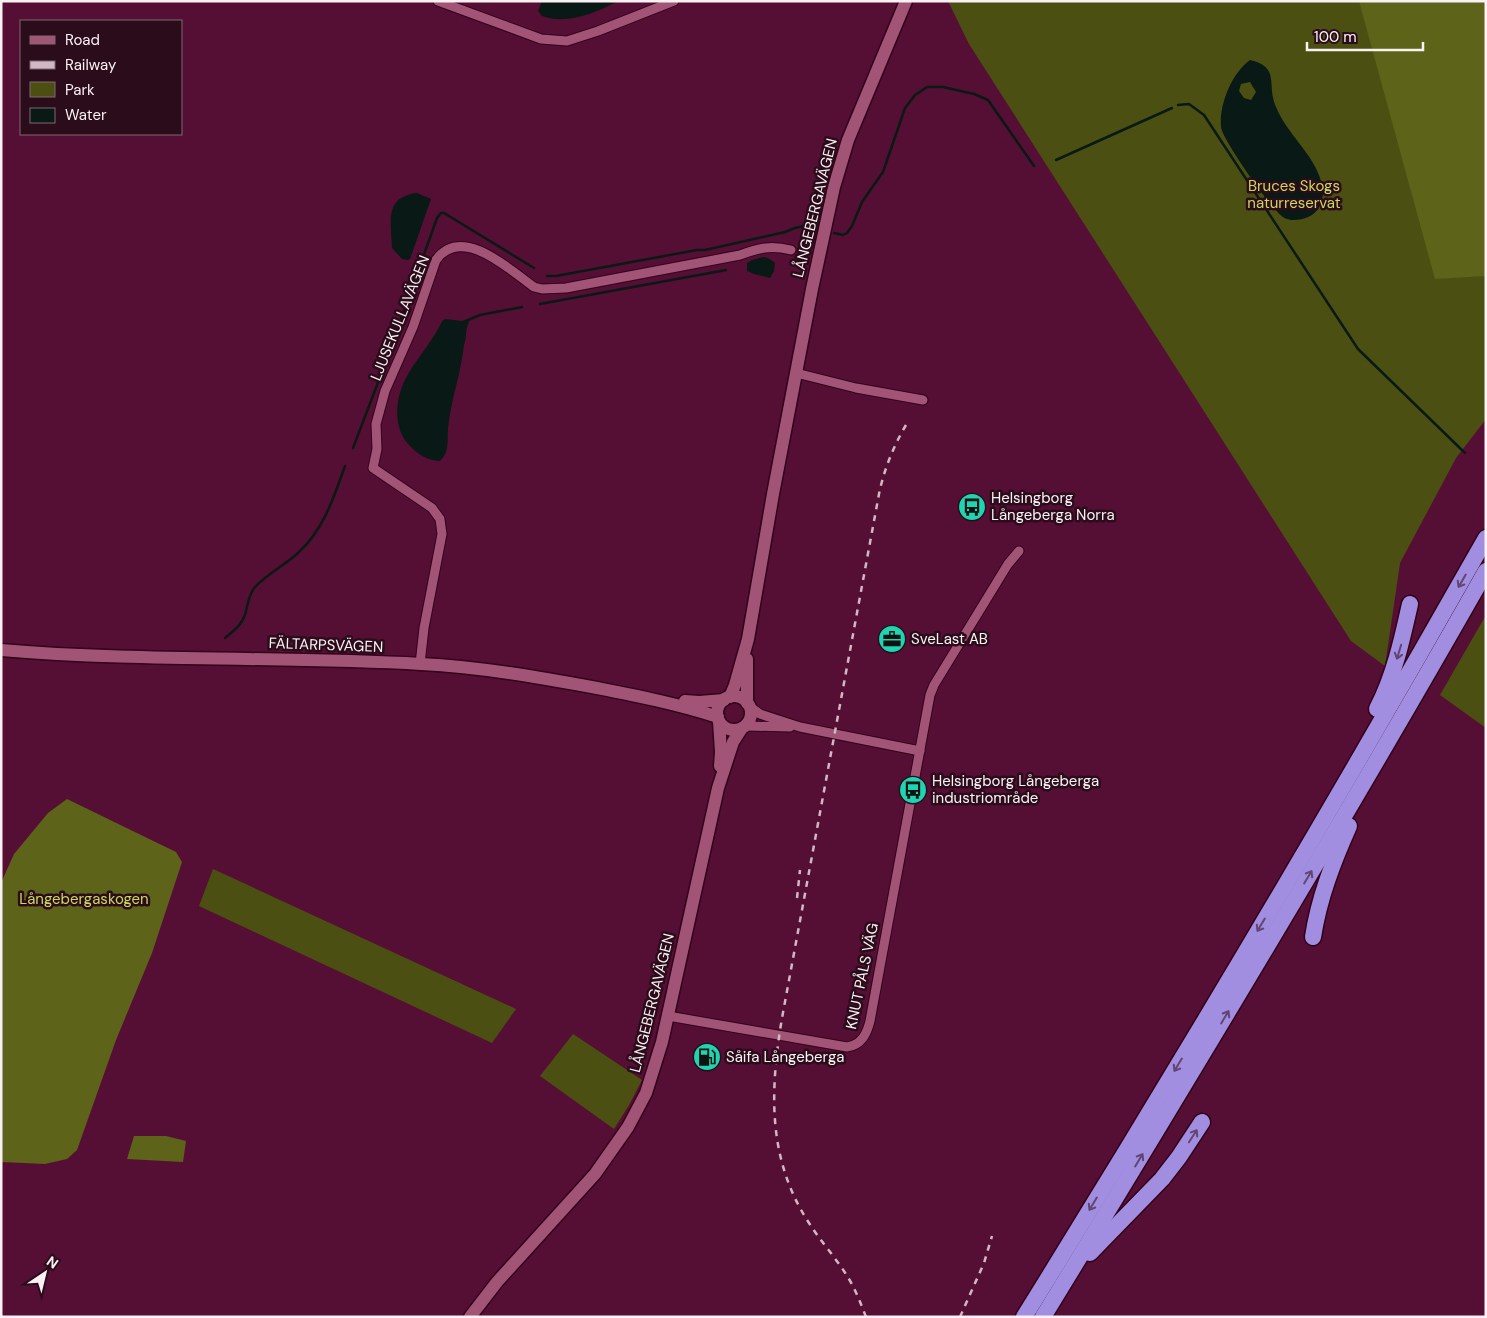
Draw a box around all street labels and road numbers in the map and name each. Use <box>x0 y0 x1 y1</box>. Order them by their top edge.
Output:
street label: LÅNGEBERGAVÄGEN <box>788 136 842 280</box>
street label: LJUSEKULLAVÄGEN <box>366 252 434 384</box>
street label: FÄLTARPSVÄGEN <box>268 633 384 657</box>
street label: KNUT PÅLS VÄG <box>841 921 883 1031</box>
street label: LÅNGEBERGAVÄGEN <box>625 931 679 1075</box>

